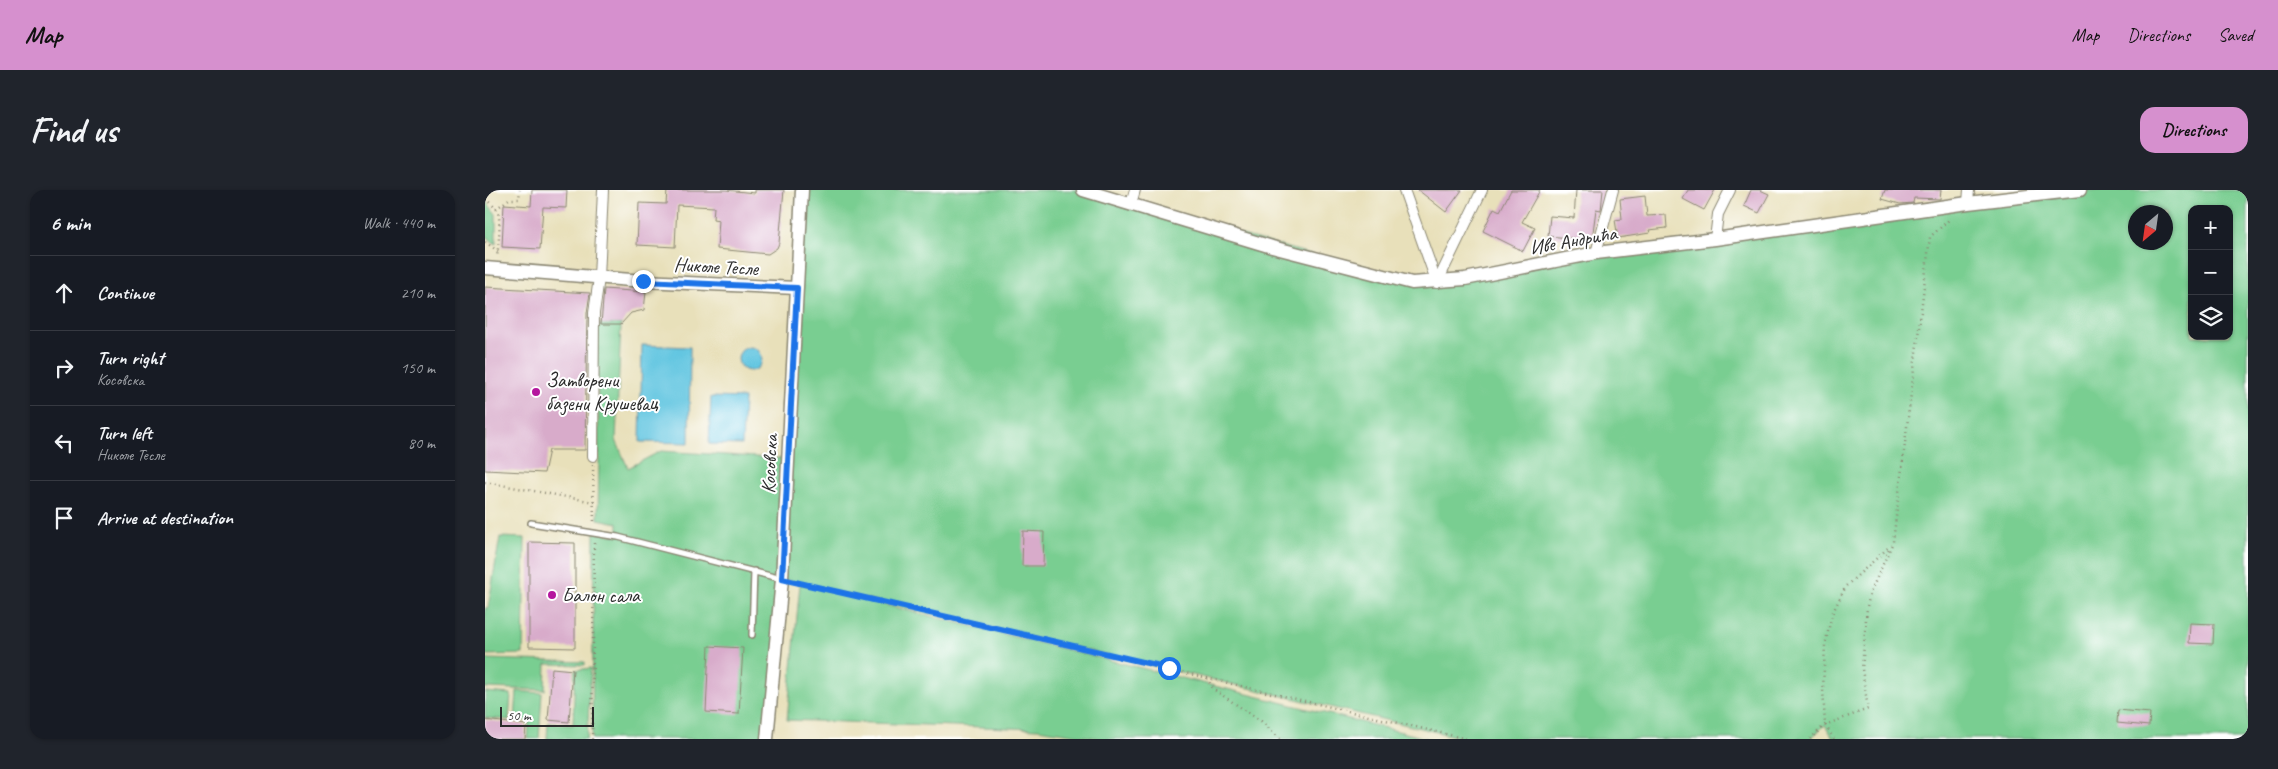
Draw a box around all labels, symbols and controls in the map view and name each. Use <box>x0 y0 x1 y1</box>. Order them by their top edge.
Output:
text: Map <box>25 20 62 50</box>
text: Map <box>2072 24 2099 46</box>
text: Directions <box>2127 24 2190 46</box>
text: Saved <box>2218 24 2253 46</box>
button: Directions <box>2140 107 2248 153</box>
text: Find us <box>30 108 117 153</box>
north arrow <box>2128 205 2173 250</box>
map controls <box>2188 205 2233 340</box>
button: + <box>2188 205 2233 250</box>
text: 6 min <box>50 210 91 236</box>
text: Walk · 440 m <box>363 213 435 233</box>
street label: Иве Андрића <box>1528 220 1620 260</box>
button: − <box>2188 250 2233 295</box>
street label: Николе Тесле <box>673 252 760 281</box>
route end <box>632 270 655 293</box>
icon: ahead <box>50 279 78 307</box>
text: Continue <box>97 281 154 305</box>
text: 210 m <box>401 283 435 303</box>
button: layers <box>2188 295 2233 340</box>
text: Turn right <box>97 346 164 370</box>
icon: right <box>50 354 78 382</box>
text: 150 m <box>401 358 435 378</box>
place label: Затворени базени Крушевац <box>546 368 659 416</box>
text: Косовска <box>97 370 144 390</box>
marker: Затворени базени Крушевац <box>530 386 542 398</box>
text: Turn left <box>97 421 152 445</box>
icon: left <box>50 429 78 457</box>
street label: Косовска <box>755 432 784 494</box>
text: 80 m <box>408 433 435 453</box>
text: Николе Тесле <box>97 445 165 465</box>
icon: arrive <box>50 504 78 532</box>
text: Arrive at destination <box>97 506 233 530</box>
place label: Балон сала <box>562 583 641 608</box>
marker: Балон сала <box>546 589 558 601</box>
route start <box>1158 657 1181 680</box>
scale bar <box>500 704 594 727</box>
text: 50 m <box>507 707 531 724</box>

